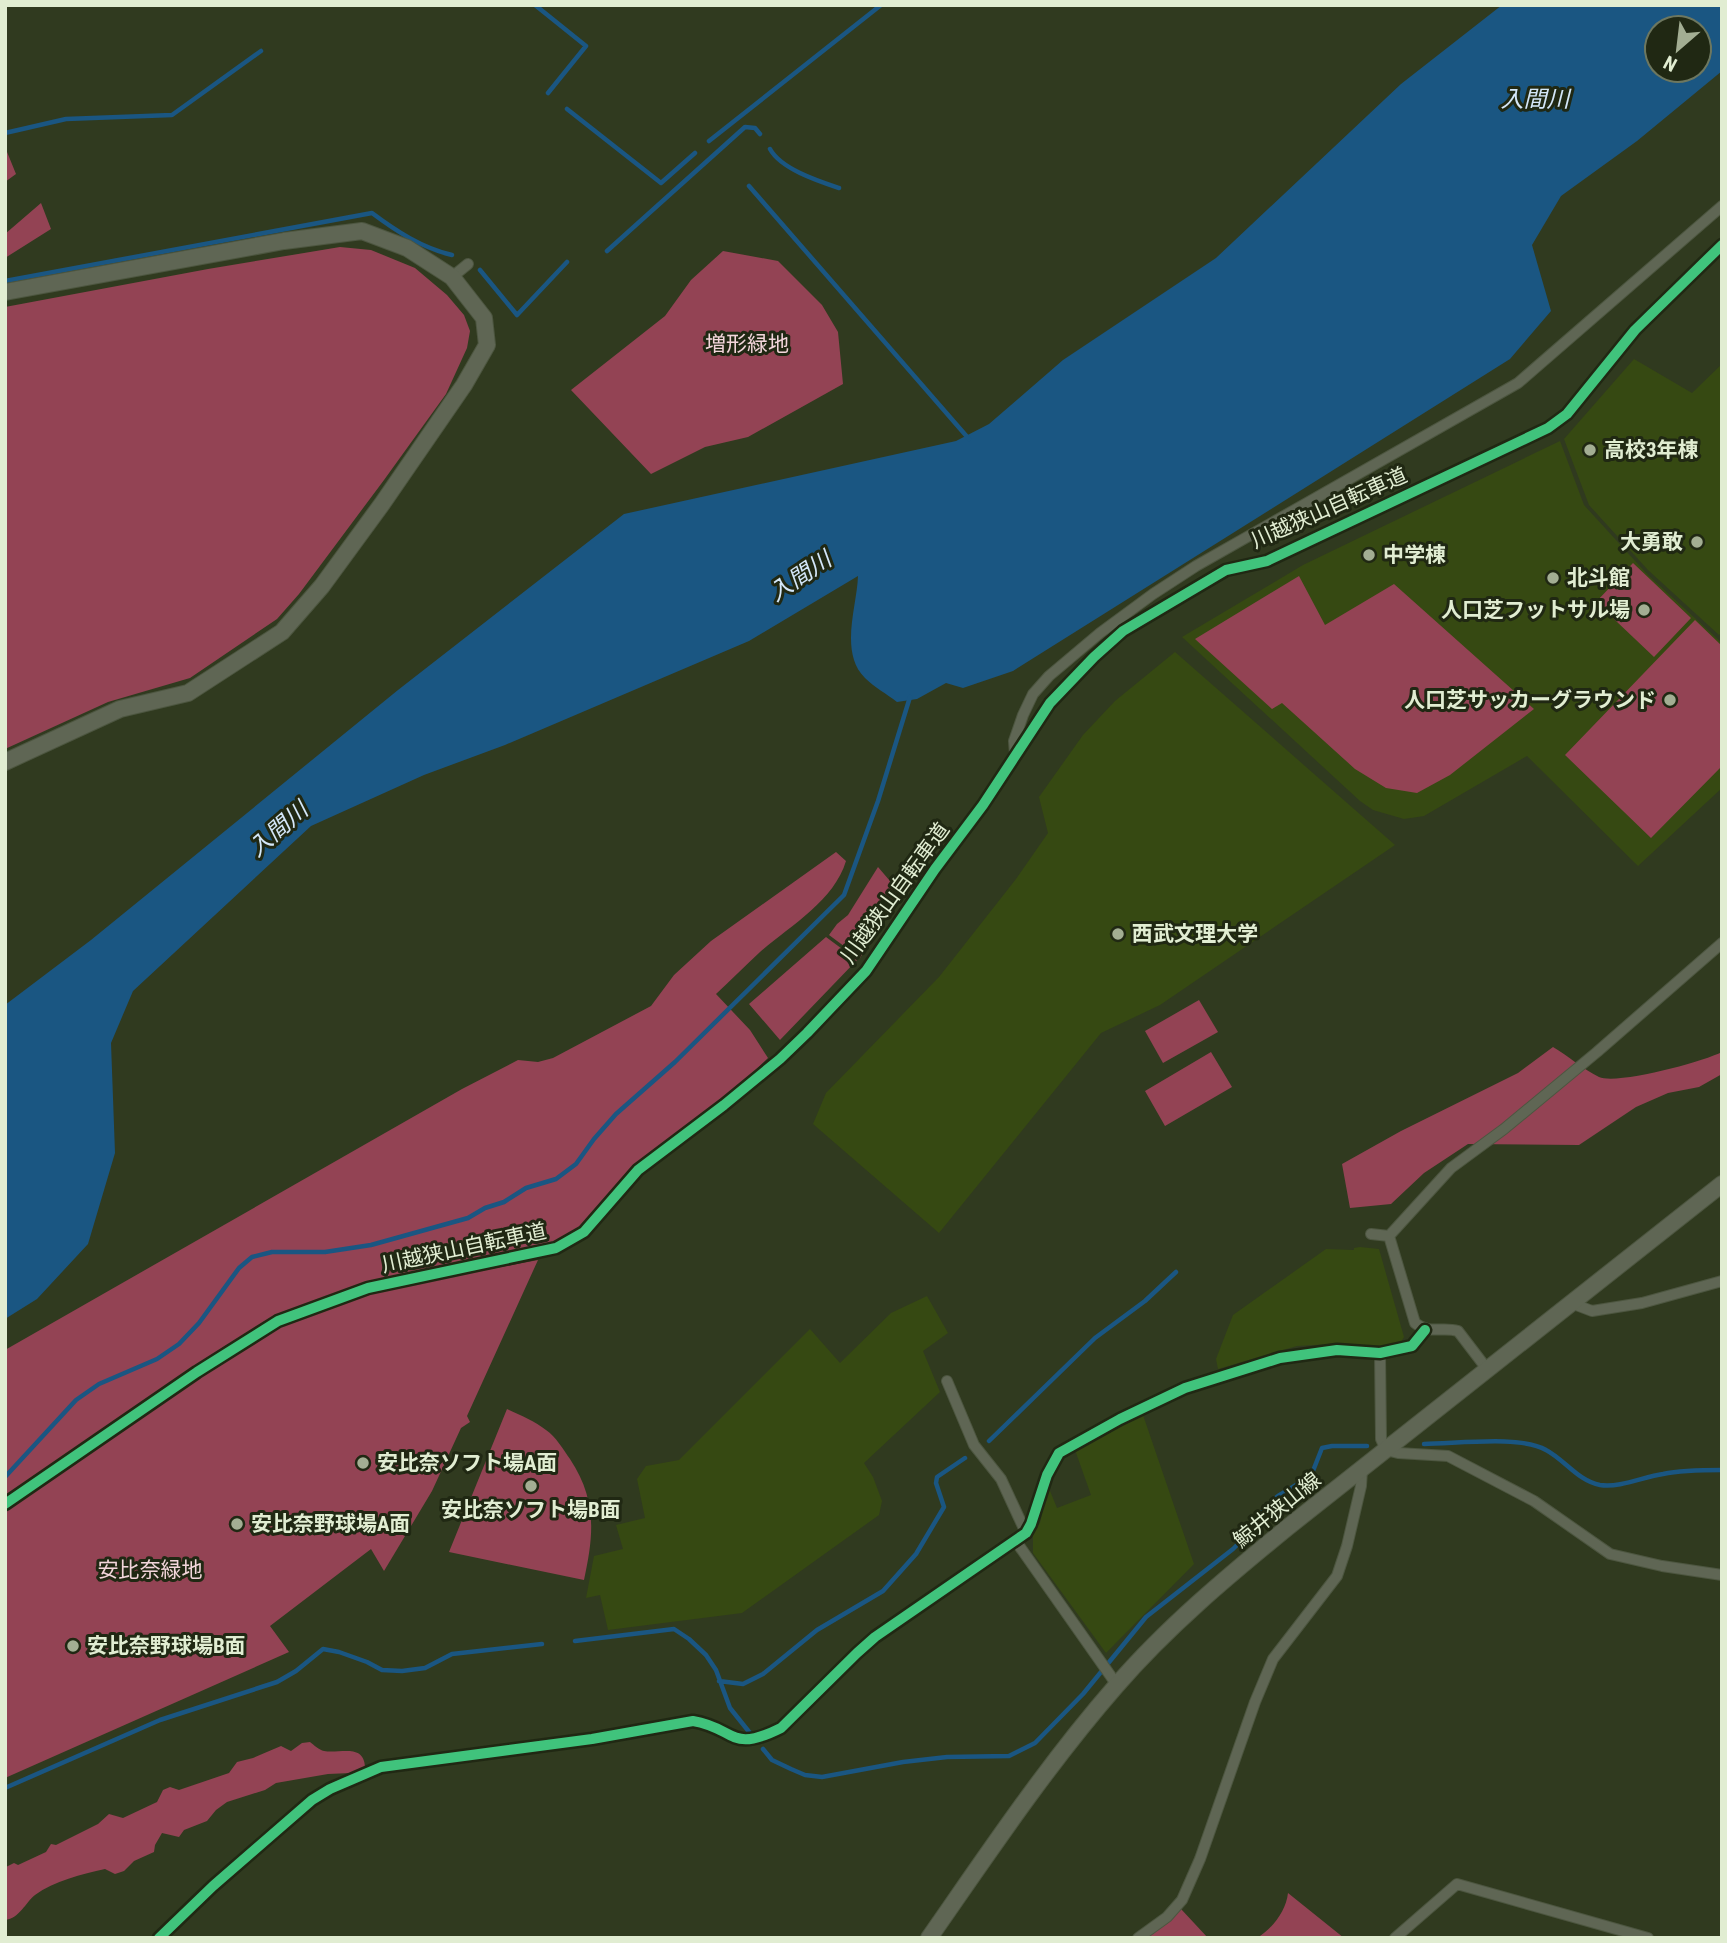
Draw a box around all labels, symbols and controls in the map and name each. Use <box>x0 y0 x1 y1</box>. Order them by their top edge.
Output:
north arrow <box>1643 14 1713 84</box>
text: N <box>1660 51 1681 76</box>
water label: 入間川 <box>1501 86 1573 113</box>
park label: 増形緑地 <box>705 332 789 356</box>
place label: 高校3年棟 <box>1604 438 1699 462</box>
marker: 高校3年棟 <box>1582 442 1598 458</box>
street label: 川越狭山自転車道 <box>1247 463 1411 553</box>
place label: 大勇敢 <box>1620 530 1683 554</box>
marker: 大勇敢 <box>1689 534 1705 550</box>
place label: 中学棟 <box>1383 543 1446 567</box>
water label: 入間川 <box>764 544 839 607</box>
marker: 中学棟 <box>1361 547 1377 563</box>
place label: 北斗館 <box>1567 566 1630 590</box>
marker: 北斗館 <box>1545 570 1561 586</box>
place label: 人口芝フットサル場 <box>1441 598 1630 622</box>
marker: 人口芝フットサル場 <box>1636 602 1652 618</box>
place label: 人口芝サッカーグラウンド <box>1404 688 1656 712</box>
marker: 人口芝サッカーグラウンド <box>1662 692 1678 708</box>
water label: 入間川 <box>243 795 315 862</box>
street label: 川越狭山自転車道 <box>836 818 954 968</box>
place label: 西武文理大学 <box>1132 922 1258 946</box>
marker: 西武文理大学 <box>1110 926 1126 942</box>
street label: 川越狭山自転車道 <box>379 1219 549 1277</box>
place label: 安比奈ソフト場A面 <box>377 1451 558 1475</box>
marker: 安比奈ソフト場A面 <box>355 1455 371 1471</box>
street label: 鯨井狭山線 <box>1229 1468 1325 1552</box>
marker: 安比奈ソフト場B面 <box>523 1478 539 1494</box>
place label: 安比奈ソフト場B面 <box>441 1498 621 1522</box>
place label: 安比奈野球場A面 <box>251 1512 411 1536</box>
marker: 安比奈野球場A面 <box>229 1516 245 1532</box>
park label: 安比奈緑地 <box>98 1558 203 1582</box>
place label: 安比奈野球場B面 <box>87 1634 246 1658</box>
marker: 安比奈野球場B面 <box>65 1638 81 1654</box>

